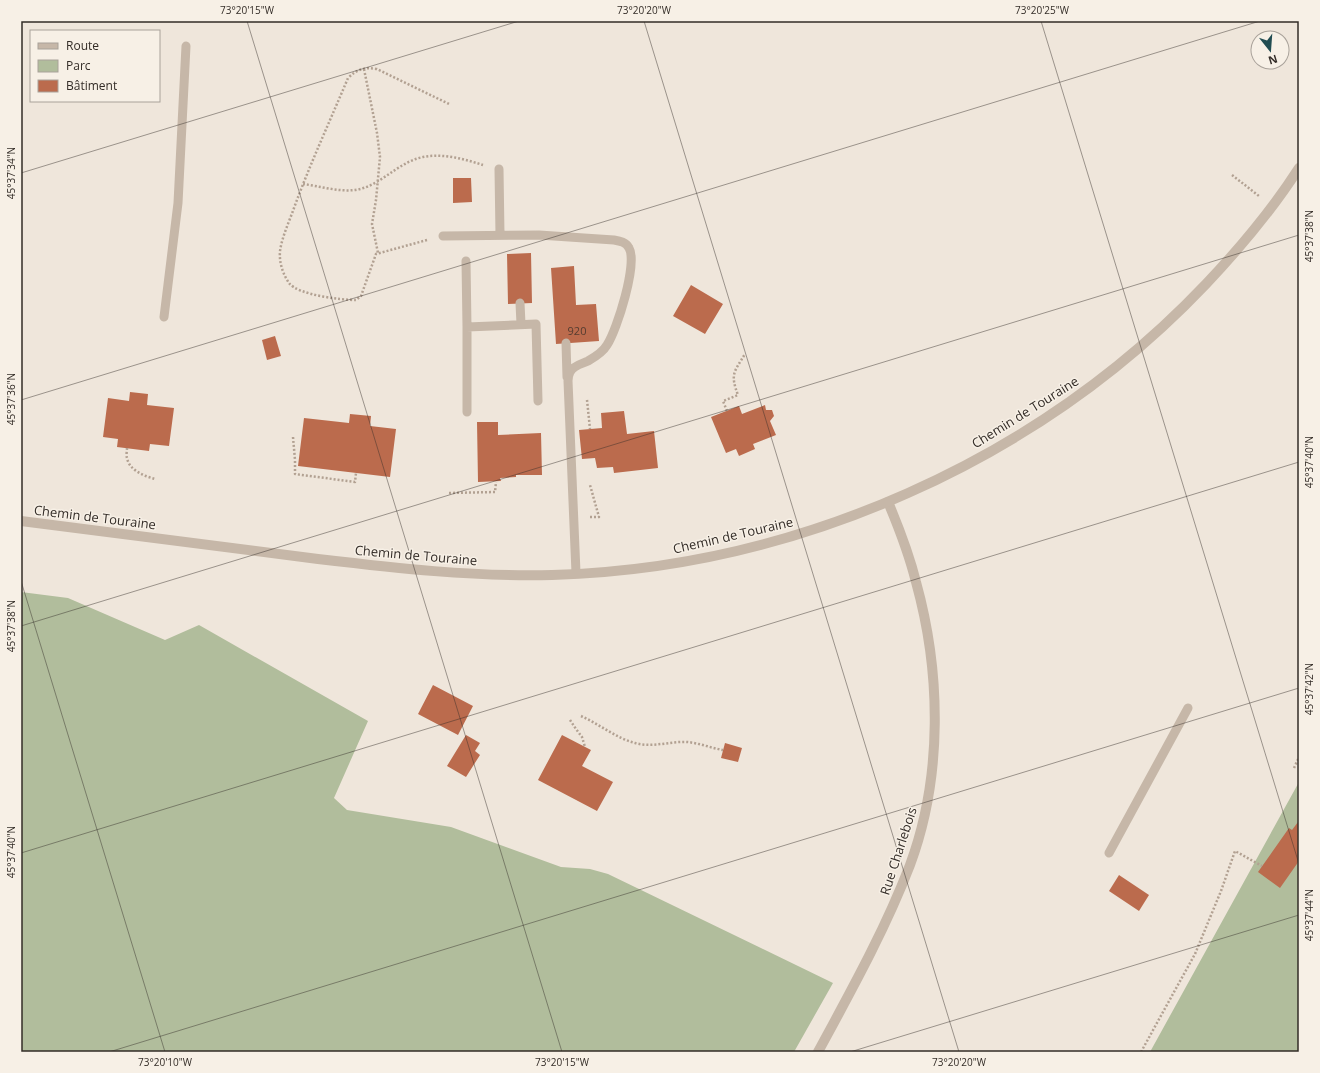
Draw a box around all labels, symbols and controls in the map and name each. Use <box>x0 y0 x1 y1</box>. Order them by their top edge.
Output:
text: 73°20'15"W <box>220 3 275 17</box>
text: 73°20'20"W <box>617 3 672 17</box>
text: 73°20'25"W <box>1015 3 1070 17</box>
legend <box>30 30 160 102</box>
north arrow <box>1250 30 1290 70</box>
text: Route <box>66 37 99 54</box>
text: N <box>1267 52 1280 69</box>
text: Parc <box>66 57 91 74</box>
text: Bâtiment <box>66 77 117 94</box>
text: 45°37'34"N <box>4 147 18 199</box>
text: 45°37'38"N <box>1302 210 1316 262</box>
house number: 920 <box>568 323 586 338</box>
street label: Chemin de Touraine <box>968 372 1082 452</box>
text: 45°37'36"N <box>4 373 18 425</box>
text: 45°37'40"N <box>1302 436 1316 488</box>
street label: Chemin de Touraine <box>33 501 157 533</box>
street label: Chemin de Touraine <box>671 512 795 558</box>
street label: Chemin de Touraine <box>354 541 478 569</box>
text: 45°37'38"N <box>4 600 18 652</box>
text: 45°37'42"N <box>1302 663 1316 715</box>
street label: Rue Charlebois <box>875 805 921 897</box>
text: 45°37'40"N <box>4 826 18 878</box>
text: 45°37'44"N <box>1302 889 1316 941</box>
text: 73°20'10"W <box>138 1055 193 1069</box>
text: 73°20'15"W <box>535 1055 590 1069</box>
text: 73°20'20"W <box>932 1055 987 1069</box>

